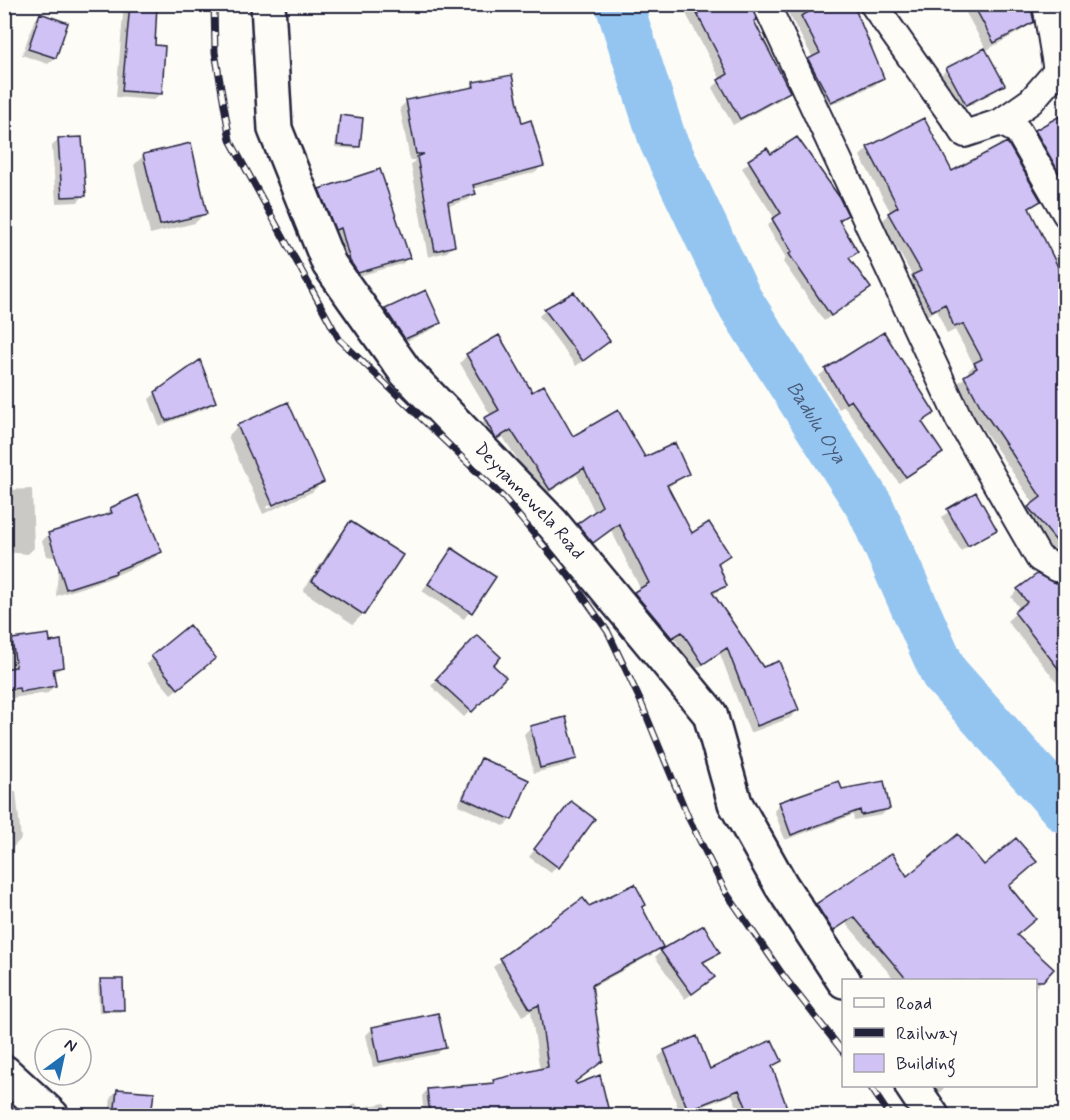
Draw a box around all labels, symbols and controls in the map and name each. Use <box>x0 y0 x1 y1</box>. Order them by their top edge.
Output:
water label: Badulu Oya <box>780 376 853 469</box>
street label: Deyyannewela Road <box>469 438 590 565</box>
legend <box>842 979 1037 1087</box>
text: Road <box>896 992 932 1016</box>
text: Railway <box>896 1022 958 1046</box>
north arrow <box>33 1027 93 1087</box>
text: N <box>60 1034 81 1057</box>
text: Building <box>896 1052 956 1078</box>

